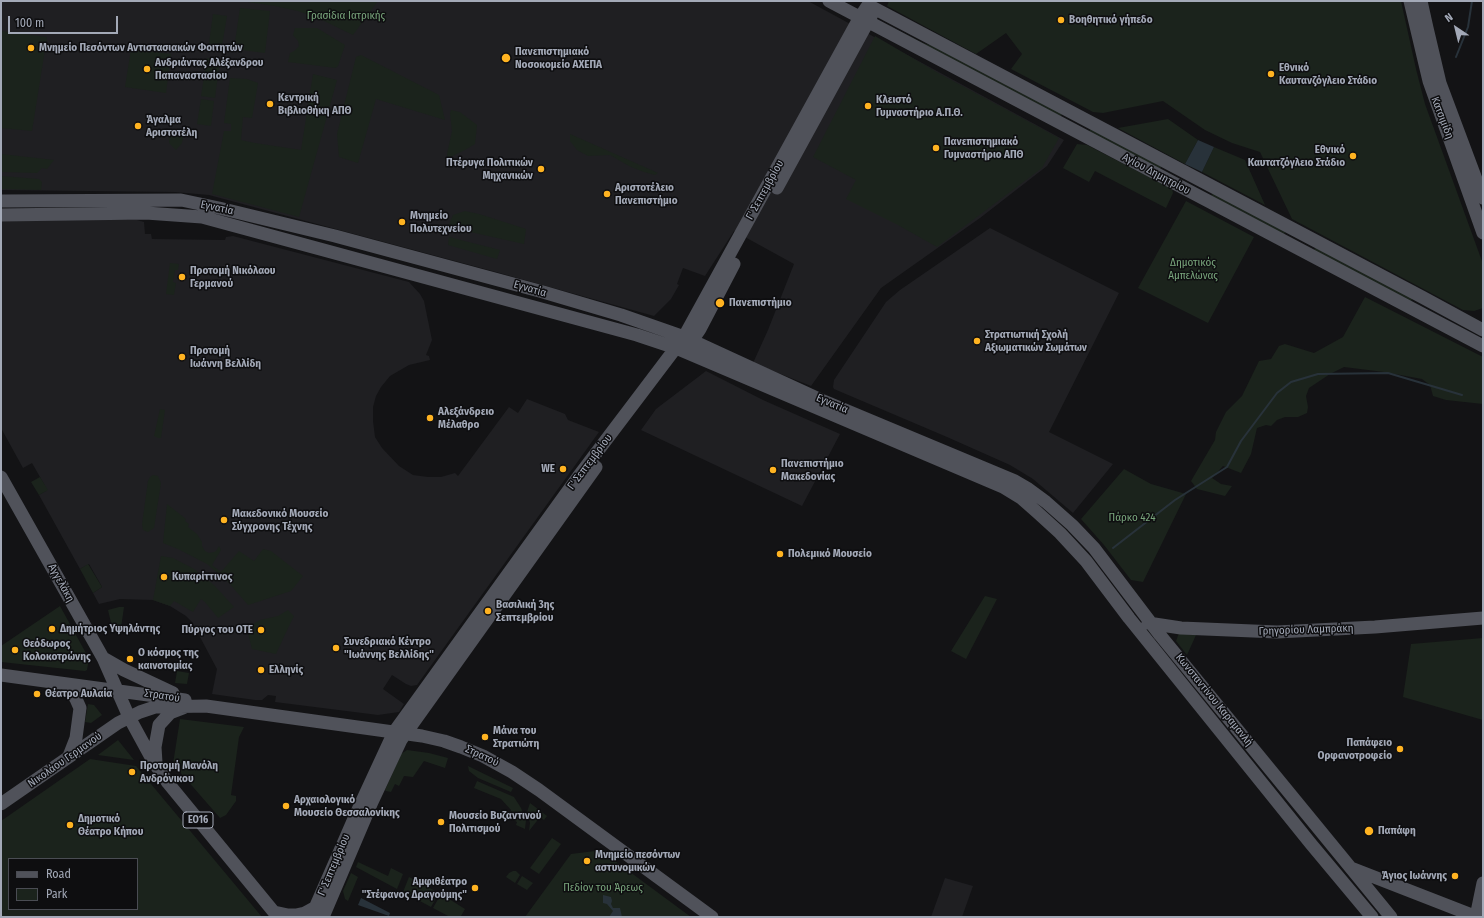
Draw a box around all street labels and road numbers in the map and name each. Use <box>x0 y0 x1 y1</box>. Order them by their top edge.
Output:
street label: Κατσιμίδη <box>1428 95 1456 141</box>
street label: Αγίου Δημητρίου <box>1120 151 1192 197</box>
street label: Γ' Σεπτεμβρίου <box>743 158 787 222</box>
street label: Εγνατία <box>199 198 235 218</box>
street label: Εγνατία <box>512 278 548 300</box>
street label: Εγνατία <box>814 391 850 417</box>
street label: Γ' Σεπτεμβρίου <box>565 432 615 492</box>
street label: Αγγελάκη <box>45 562 77 604</box>
street label: Γρηγορίου Λαμπράκη <box>1258 622 1354 638</box>
street label: Κωνσταντίνου Καραμανλή <box>1173 651 1255 749</box>
street label: Στρατού <box>143 687 181 705</box>
street label: Νικολάου Γερμανού <box>26 730 104 790</box>
street label: Στρατού <box>463 742 501 770</box>
road number: ΕΟ16 <box>183 812 213 828</box>
street label: Γ' Σεπτεμβρίου <box>315 832 353 898</box>

